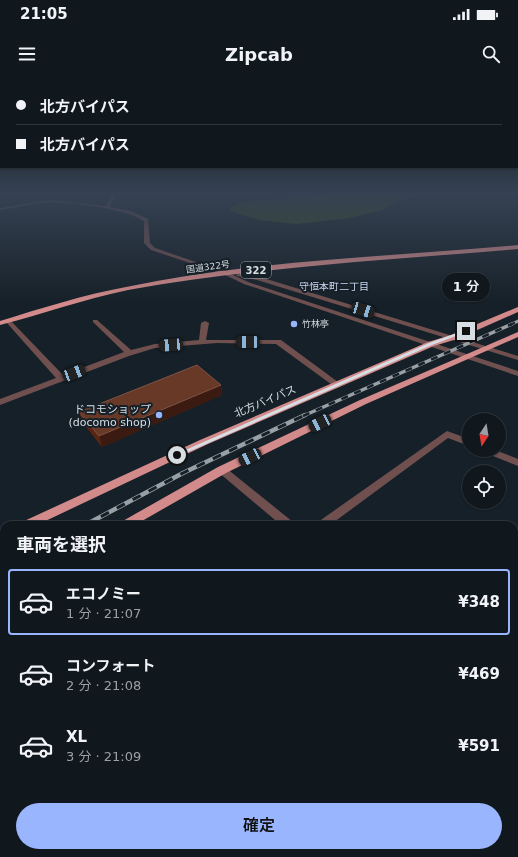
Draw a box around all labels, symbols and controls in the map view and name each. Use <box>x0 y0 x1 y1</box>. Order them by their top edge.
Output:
text: 21:05 <box>20 5 68 23</box>
icon: menu <box>16 43 38 65</box>
icon: search <box>480 43 502 65</box>
text: Zipcab <box>225 44 293 65</box>
text: 北方バイパス <box>40 98 130 116</box>
text: 北方バイパス <box>40 136 130 154</box>
street label: 国道322号 <box>185 259 231 275</box>
road number: 322 <box>241 262 271 278</box>
callout: 1 分 <box>442 273 490 301</box>
text: 1 分 <box>453 279 479 294</box>
district label: 守恒本町二丁目 <box>299 281 369 292</box>
car <box>350 301 376 319</box>
marker: 竹林亭 <box>289 319 299 329</box>
place label: 竹林亭 <box>302 319 329 329</box>
route end <box>457 322 475 340</box>
car <box>236 336 260 348</box>
car <box>159 338 183 352</box>
car <box>61 363 87 383</box>
street label: 北方バイパス <box>232 383 298 420</box>
place label: ドコモショップ (docomo shop) <box>69 403 151 429</box>
marker: ドコモショップ (docomo shop) <box>154 410 164 420</box>
car <box>307 412 333 434</box>
north arrow <box>462 413 506 457</box>
map controls <box>462 413 506 509</box>
route start <box>168 446 186 464</box>
car <box>237 446 263 468</box>
button: locate <box>462 465 506 509</box>
text: 車両を選択 <box>16 534 106 555</box>
icon: car <box>18 584 54 620</box>
text: エコノミー <box>66 585 141 603</box>
text: ¥348 <box>458 593 500 611</box>
text: 1 分 · 21:07 <box>66 606 141 621</box>
icon: car <box>18 656 54 692</box>
text: コンフォート <box>66 657 156 675</box>
text: ¥469 <box>458 665 500 683</box>
text: 2 分 · 21:08 <box>66 678 141 693</box>
icon: car <box>18 728 54 764</box>
text: XL <box>66 728 87 746</box>
text: ¥591 <box>458 737 500 755</box>
text: 3 分 · 21:09 <box>66 749 141 764</box>
button: 確定 <box>16 803 502 849</box>

